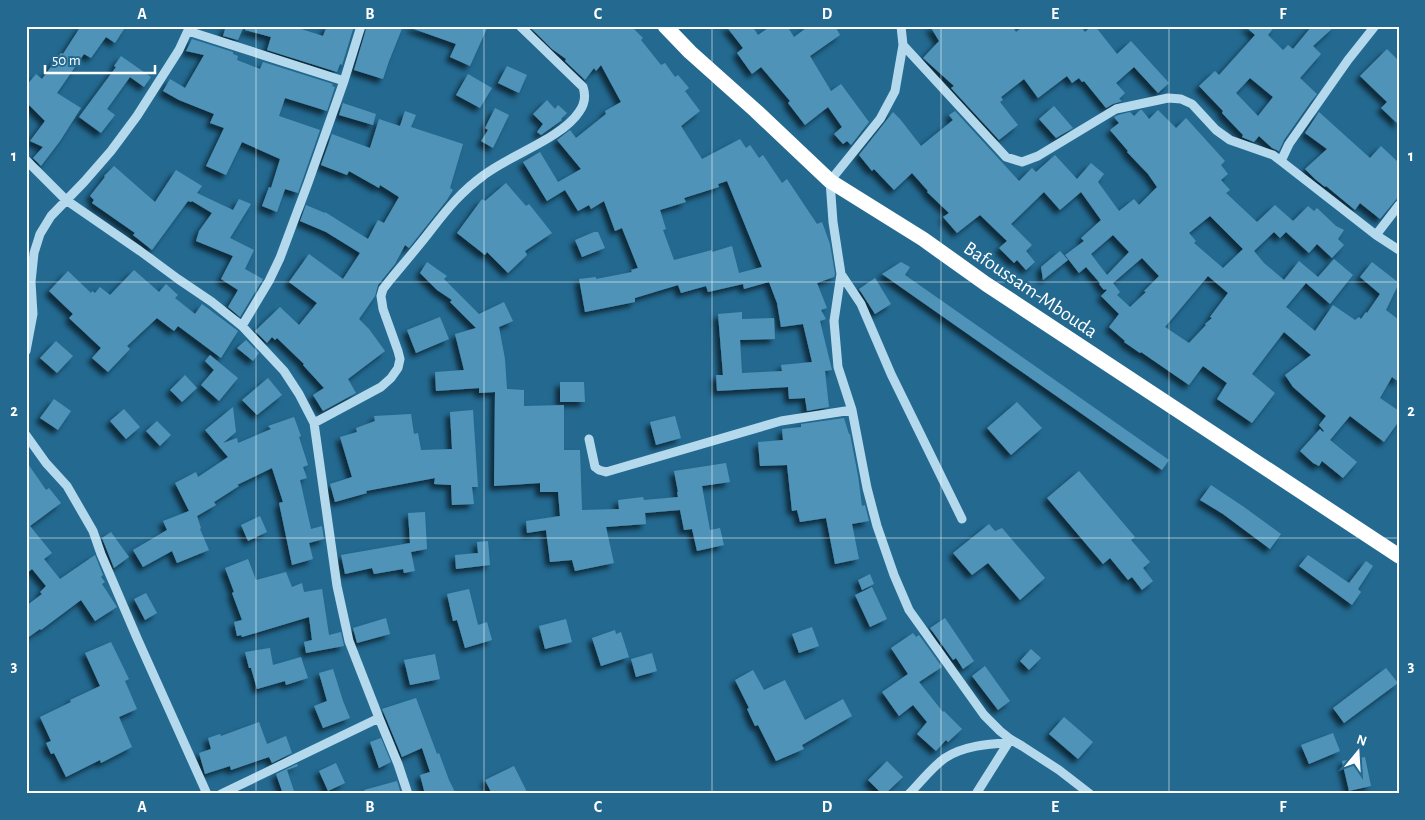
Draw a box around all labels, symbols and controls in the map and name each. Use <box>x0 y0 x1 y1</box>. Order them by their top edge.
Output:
text: A <box>137 6 147 22</box>
text: B <box>365 6 375 22</box>
text: C <box>594 6 603 22</box>
text: D <box>822 6 833 22</box>
text: E <box>1051 6 1059 22</box>
text: F <box>1279 6 1287 22</box>
scale bar <box>45 42 155 74</box>
text: 50 m <box>52 53 81 68</box>
text: 1 <box>11 148 17 164</box>
text: 1 <box>1408 148 1414 164</box>
street label: Bafoussam-Mbouda <box>960 238 1101 342</box>
text: 2 <box>10 403 18 419</box>
text: 2 <box>1407 403 1415 419</box>
text: 3 <box>11 658 18 674</box>
text: 3 <box>1408 658 1415 674</box>
north arrow <box>1332 728 1382 778</box>
text: N <box>1355 732 1369 749</box>
text: A <box>137 799 147 815</box>
text: B <box>365 799 375 815</box>
text: C <box>594 799 603 815</box>
text: D <box>822 799 833 815</box>
text: E <box>1051 799 1059 815</box>
text: F <box>1279 799 1287 815</box>

